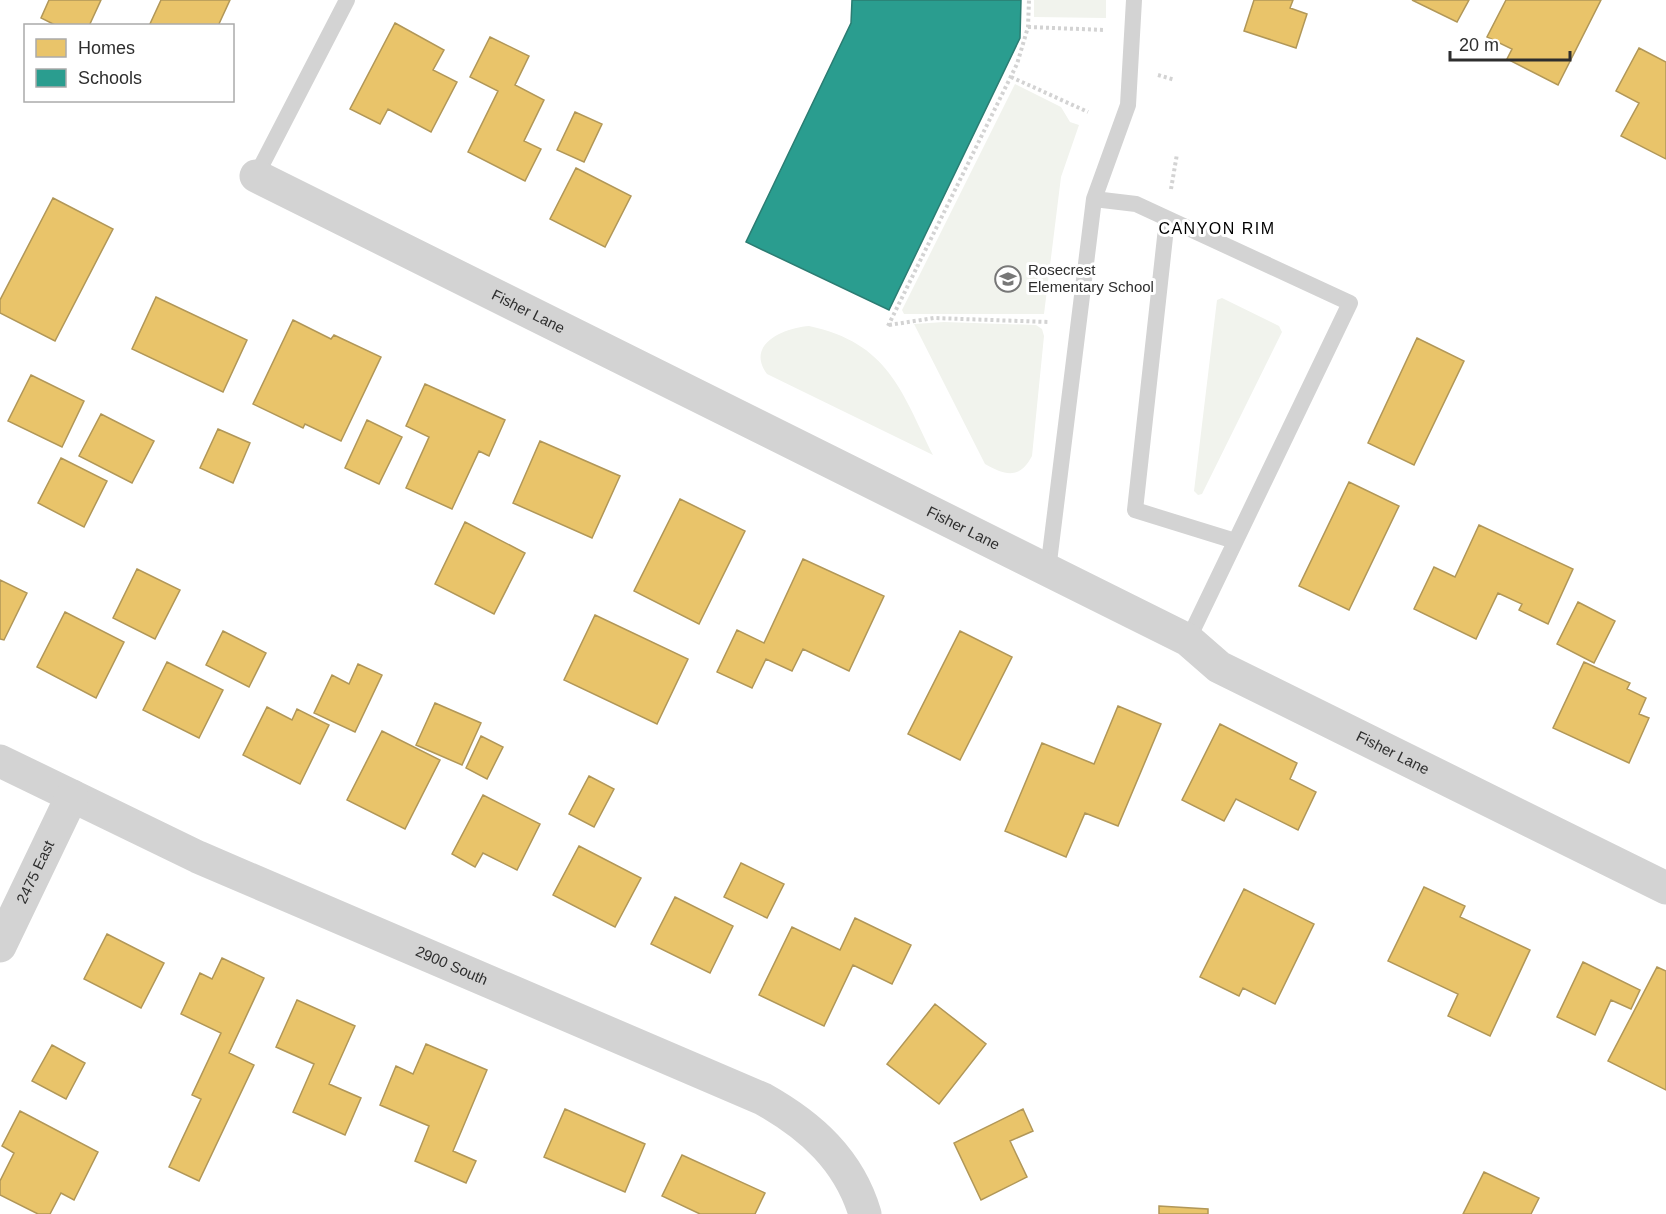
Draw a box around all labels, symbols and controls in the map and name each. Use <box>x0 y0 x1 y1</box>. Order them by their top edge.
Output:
legend <box>24 24 234 102</box>
scale bar <box>1450 24 1570 62</box>
text: 20 m <box>1459 35 1499 55</box>
text: Homes <box>78 38 135 58</box>
text: Schools <box>78 68 142 88</box>
district label: CANYON RIM <box>1158 220 1276 237</box>
place label: Rosecrest Elementary School <box>1028 261 1154 295</box>
school or university icon: Rosecrest Elementary School <box>993 264 1023 294</box>
street label: Fisher Lane <box>489 286 568 336</box>
street label: Fisher Lane <box>924 502 1003 553</box>
street label: Fisher Lane <box>1354 727 1432 778</box>
street label: 2475 East <box>13 837 58 906</box>
street label: 2900 South <box>413 942 490 988</box>

